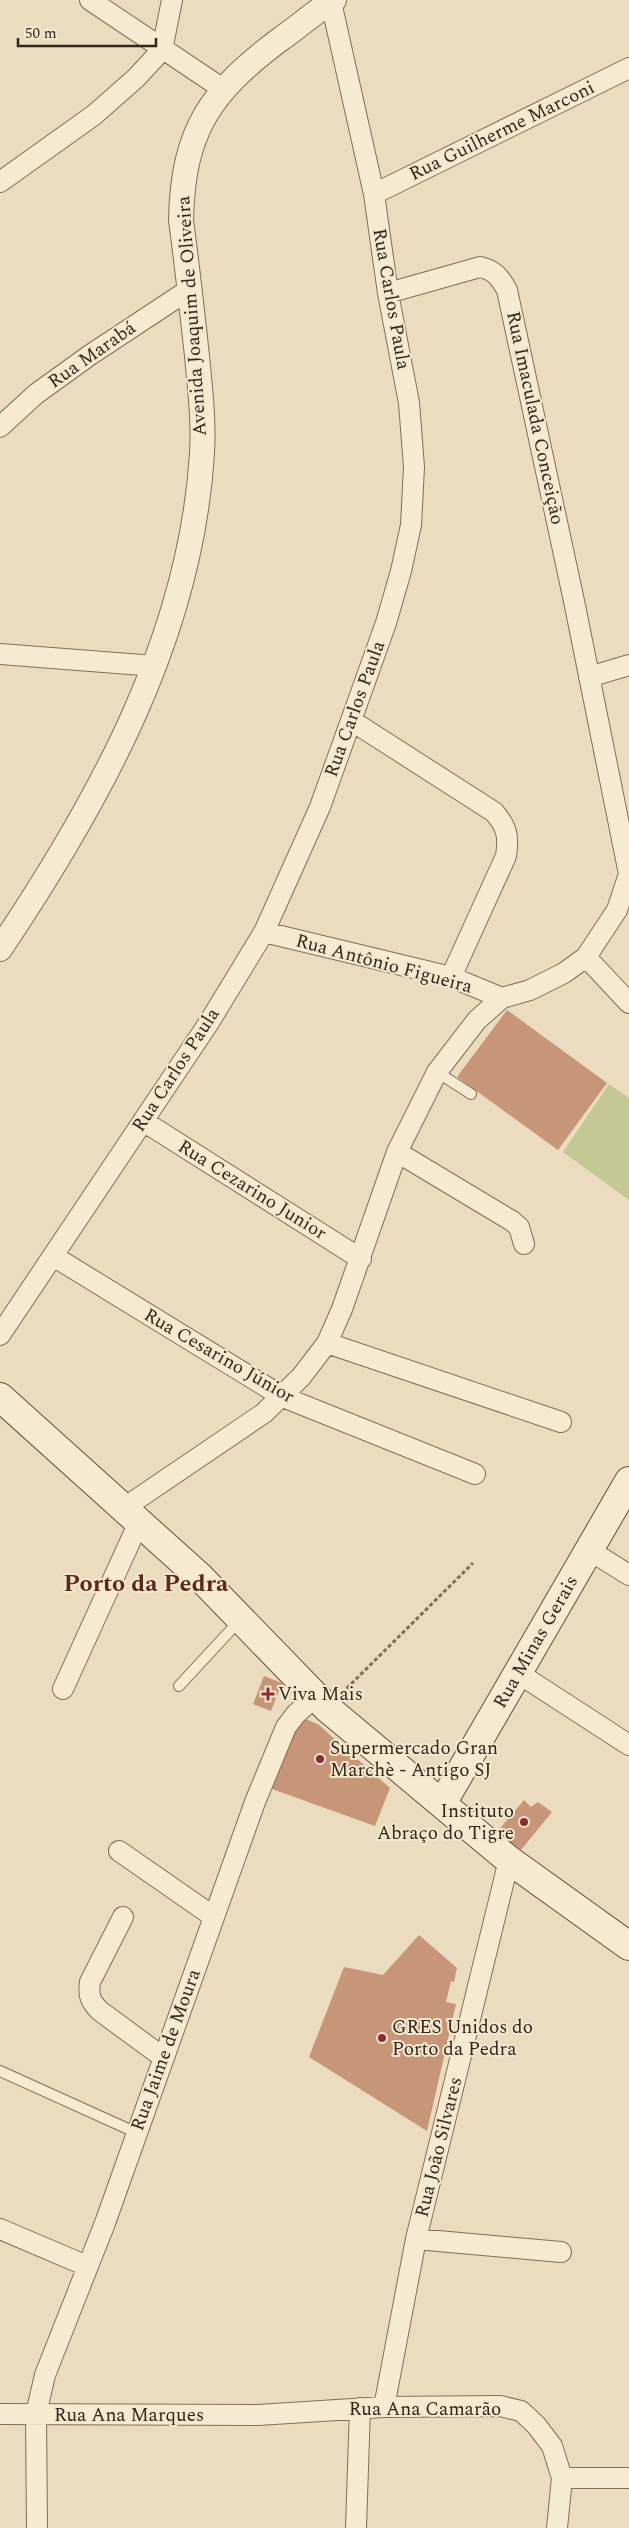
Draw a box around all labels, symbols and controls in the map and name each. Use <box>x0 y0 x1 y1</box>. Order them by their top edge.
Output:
scale bar <box>18 15 155 47</box>
text: 50 m <box>25 22 57 45</box>
street label: Rua Guilherme Marconi <box>404 73 600 189</box>
street label: Avenida Joaquim de Oliveira <box>169 194 215 437</box>
street label: Rua Carlos Paula <box>364 226 418 373</box>
street label: Rua Imaculada Conceição <box>498 309 572 527</box>
street label: Rua Marabá <box>42 314 143 396</box>
street label: Rua Carlos Paula <box>317 636 393 781</box>
street label: Rua Antônio Figueira <box>292 926 476 1002</box>
street label: Rua Carlos Paula <box>125 1001 228 1138</box>
street label: Rua Cezarino Junior <box>172 1132 333 1248</box>
street label: Rua Cesarino Júnior <box>138 1301 300 1411</box>
district label: Porto da Pedra <box>64 1566 229 1602</box>
street label: Rua Minas Gerais <box>486 1570 586 1714</box>
place label: Viva Mais <box>278 1680 363 1709</box>
marker: Viva Mais <box>262 1688 274 1700</box>
place label: Supermercado Gran Marchè - Antigo SJ <box>330 1734 498 1785</box>
marker: Supermercado Gran Marchè - Antigo SJ <box>314 1753 326 1765</box>
place label: Instituto Abraço do Tigre <box>377 1797 514 1848</box>
marker: Instituto Abraço do Tigre <box>518 1816 530 1828</box>
street label: Rua Jaime de Moura <box>123 1964 209 2135</box>
place label: GRES Unidos do Porto da Pedra <box>392 2013 533 2064</box>
marker: GRES Unidos do Porto da Pedra <box>376 2032 388 2044</box>
street label: Rua João Silvares <box>408 2074 470 2220</box>
street label: Rua Ana Camarão <box>349 2395 501 2424</box>
street label: Rua Ana Marques <box>54 2401 204 2430</box>

